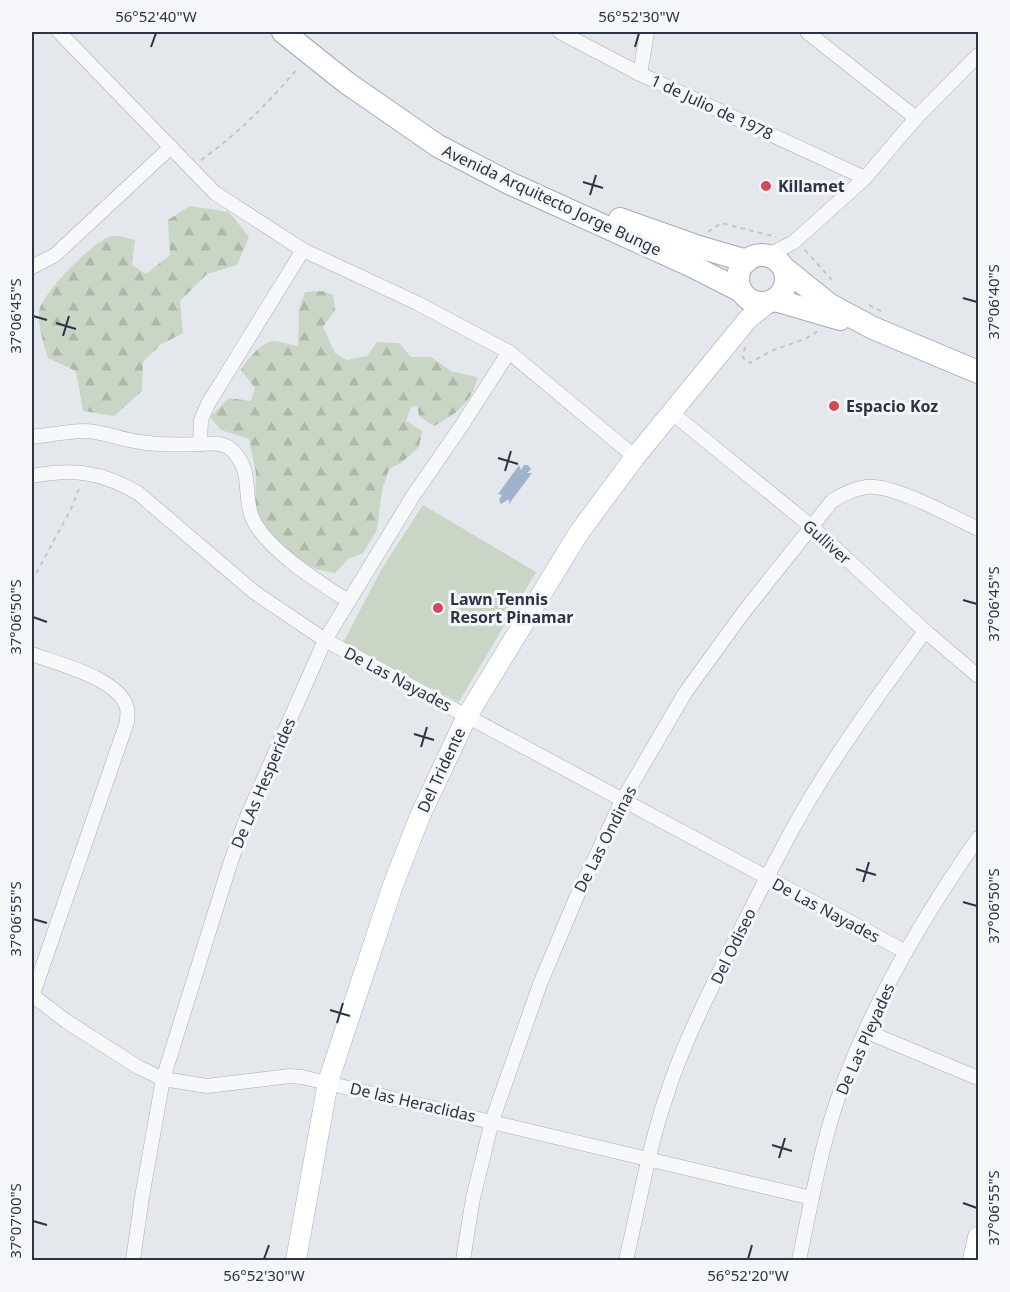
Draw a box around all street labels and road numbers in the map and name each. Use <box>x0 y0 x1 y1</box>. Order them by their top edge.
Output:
street label: 1 de Julio de 1978 <box>647 69 777 145</box>
street label: Avenida Arquitecto Jorge Bunge <box>439 139 665 261</box>
street label: Gulliver <box>798 515 856 570</box>
street label: De Las Nayades <box>340 641 456 717</box>
street label: De LAs Hesperides <box>226 714 300 852</box>
street label: Del Tridente <box>412 724 470 816</box>
street label: De Las Ondinas <box>569 782 641 896</box>
street label: De Las Nayades <box>768 872 884 948</box>
street label: Del Odiseo <box>705 904 761 988</box>
street label: De Las Pleyades <box>830 980 900 1098</box>
street label: De las Heraclidas <box>348 1077 478 1127</box>

